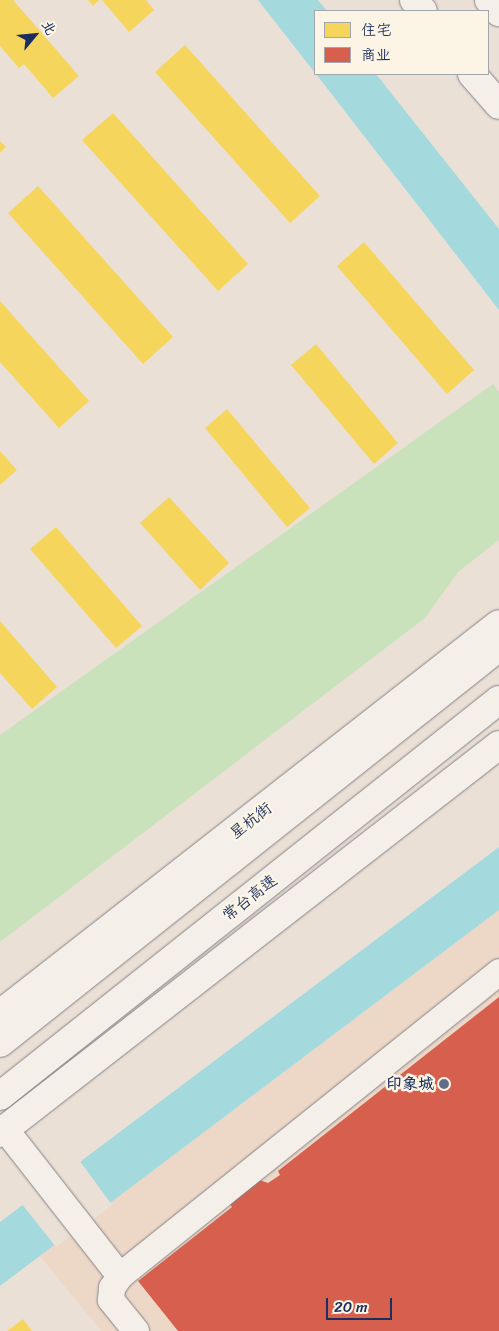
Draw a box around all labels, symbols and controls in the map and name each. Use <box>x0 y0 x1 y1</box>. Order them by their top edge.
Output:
north arrow <box>10 10 60 60</box>
legend <box>314 10 489 75</box>
text: 北 <box>34 16 63 40</box>
text: 住宅 <box>361 17 391 43</box>
text: 商业 <box>361 42 391 68</box>
street label: 星杭街 <box>226 799 276 843</box>
street label: 常台高速 <box>219 871 281 925</box>
place label: 印象城 <box>386 1074 434 1094</box>
marker: 印象城 <box>438 1078 450 1090</box>
scale bar <box>329 1288 395 1320</box>
text: 20 m <box>334 1294 368 1320</box>

